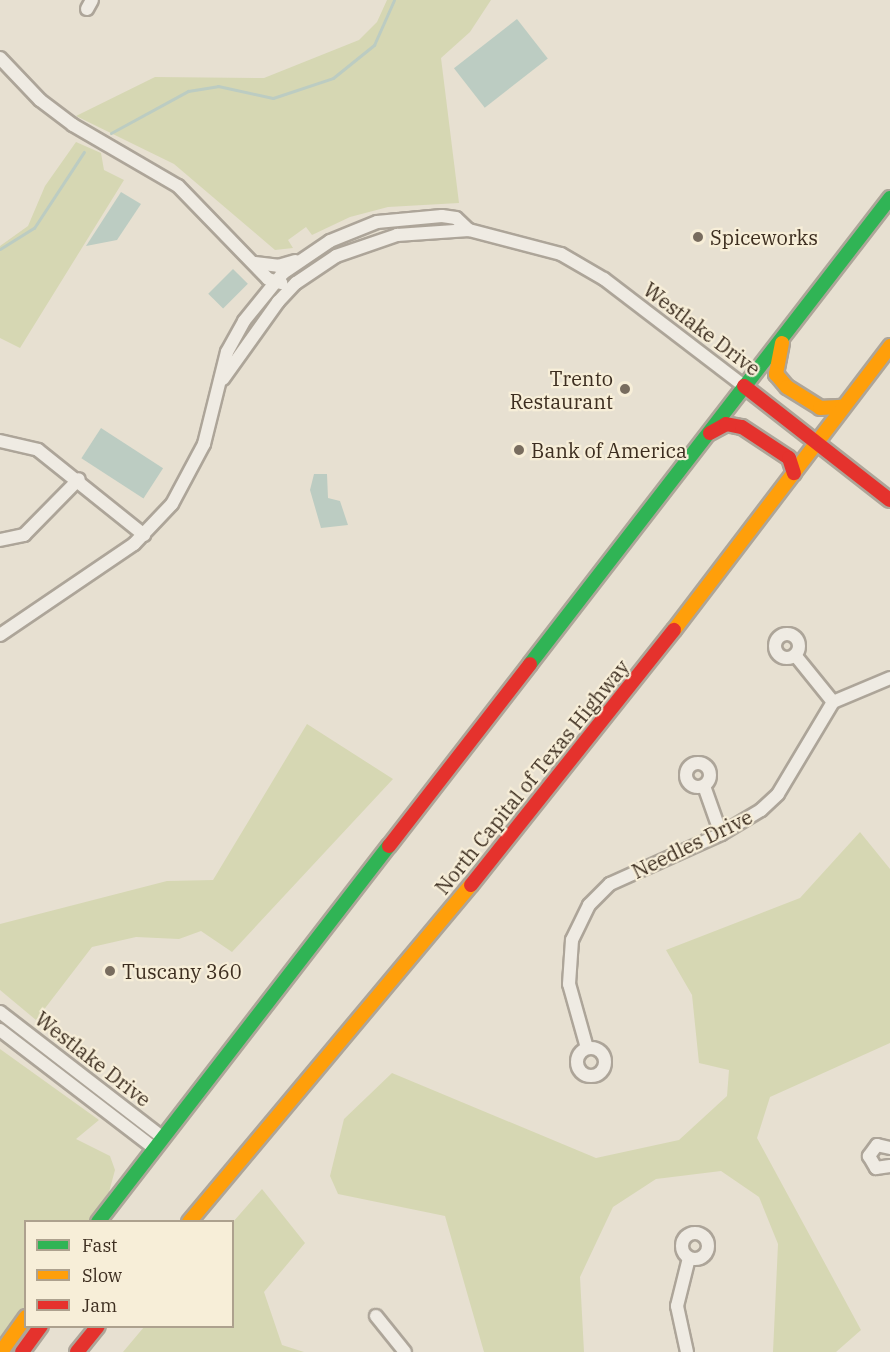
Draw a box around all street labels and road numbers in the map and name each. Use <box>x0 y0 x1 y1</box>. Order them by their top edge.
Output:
street label: Westlake Drive <box>639 277 765 381</box>
street label: North Capital of Texas Highway <box>430 655 634 899</box>
street label: Needles Drive <box>628 805 756 883</box>
street label: Westlake Drive <box>30 1006 156 1112</box>

